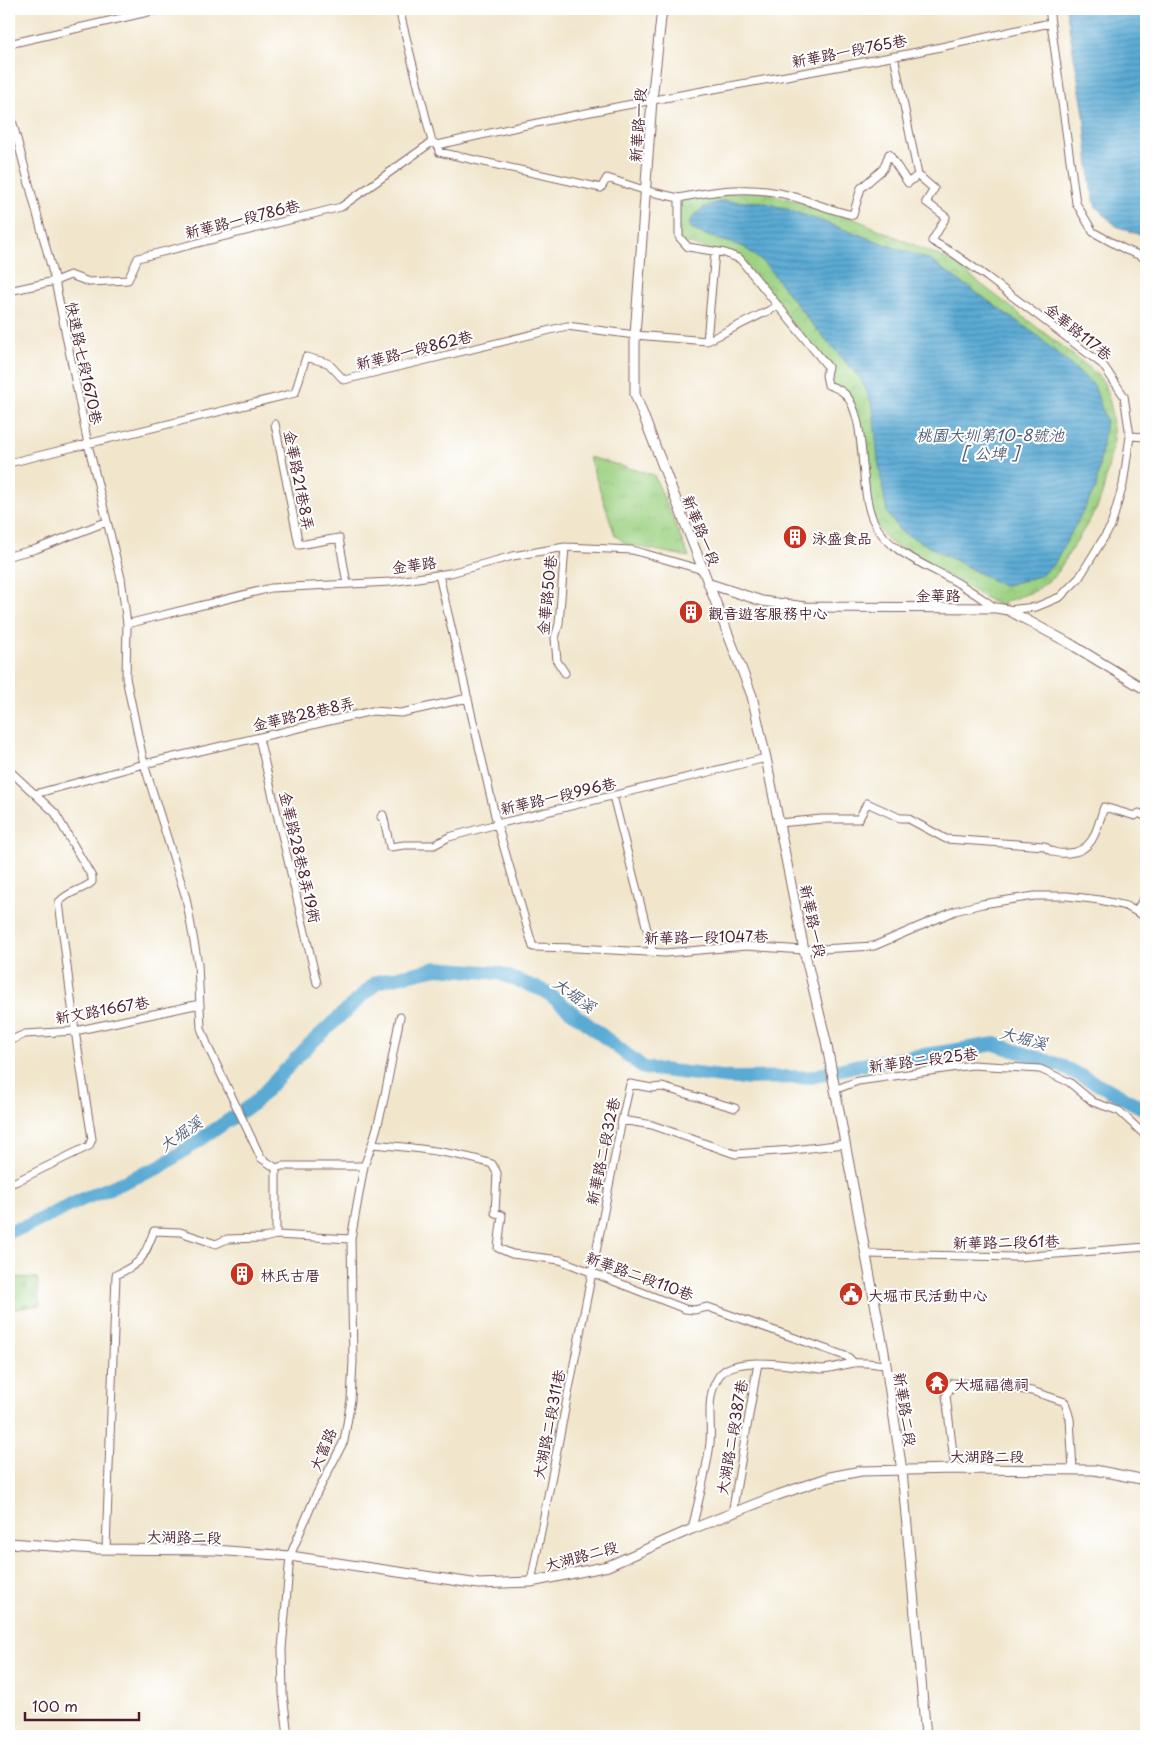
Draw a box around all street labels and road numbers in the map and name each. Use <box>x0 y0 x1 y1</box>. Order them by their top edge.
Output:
street label: 新華路一段765巷 <box>789 28 909 72</box>
street label: 新華路一段 <box>623 87 651 163</box>
street label: 新華路一段786巷 <box>182 193 302 243</box>
street label: 金華路117巷 <box>1040 297 1118 365</box>
street label: 快速路七段1670巷 <box>61 300 109 426</box>
street label: 新華路一段862巷 <box>353 323 475 375</box>
street label: 金華路21巷8弄 <box>279 428 321 532</box>
street label: 新華路一段 <box>677 491 727 569</box>
street label: 金華路 <box>390 549 438 579</box>
street label: 金華路50巷 <box>530 554 562 636</box>
street label: 金華路 <box>915 583 961 606</box>
street label: 金華路28巷8弄 <box>250 690 356 736</box>
street label: 新華路一段996巷 <box>498 770 618 820</box>
street label: 金華路28巷8弄19衖 <box>275 789 327 925</box>
street label: 新華路一段 <box>795 882 833 960</box>
street label: 新華路一段1047巷 <box>644 923 768 949</box>
street label: 新文路1667巷 <box>53 989 151 1029</box>
street label: 新華路二段25巷 <box>867 1041 979 1077</box>
street label: 新華路二段32巷 <box>579 1095 625 1207</box>
street label: 新華路二段61巷 <box>952 1229 1060 1253</box>
street label: 新華路二段110巷 <box>583 1245 697 1305</box>
street label: 大湖路二段311巷 <box>526 1367 570 1481</box>
street label: 新華路二段 <box>889 1370 923 1448</box>
street label: 大湖路二段387巷 <box>710 1377 752 1497</box>
street label: 大富路 <box>303 1424 341 1474</box>
street label: 大湖路二段 <box>949 1444 1025 1467</box>
street label: 大湖路二段 <box>146 1524 222 1548</box>
street label: 大湖路二段 <box>542 1534 620 1576</box>

